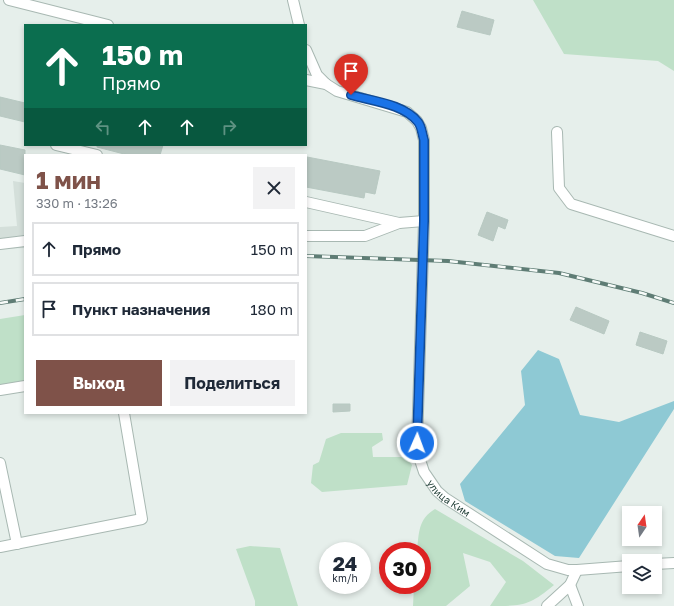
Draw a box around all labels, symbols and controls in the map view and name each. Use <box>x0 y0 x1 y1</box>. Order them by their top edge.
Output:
text: 150 m <box>102 38 183 71</box>
icon: ahead <box>36 40 88 92</box>
pin <box>334 54 368 95</box>
icon: arrive <box>340 60 362 82</box>
text: Прямо <box>102 72 161 94</box>
icon: left <box>92 116 114 138</box>
icon: ahead <box>134 116 156 138</box>
icon: ahead <box>176 116 198 138</box>
icon: right <box>218 116 240 138</box>
text: 1 мин <box>36 165 101 194</box>
button: close <box>253 167 295 209</box>
text: 330 m · 13:26 <box>36 195 118 211</box>
icon: ahead <box>38 238 60 260</box>
text: Прямо <box>72 240 121 258</box>
text: 150 m <box>251 240 293 258</box>
icon: arrive <box>38 298 60 320</box>
text: Пункт назначения <box>72 300 210 318</box>
text: 180 m <box>250 300 293 318</box>
button: Выход <box>36 360 162 406</box>
button: Поделиться <box>170 360 295 406</box>
position arrow <box>396 422 438 464</box>
street label: улица Ким <box>425 477 473 519</box>
north arrow <box>622 506 662 546</box>
map controls <box>622 506 662 594</box>
speed limit sign: 30 <box>379 542 431 594</box>
text: 24 <box>333 551 357 575</box>
button: layers <box>622 554 662 594</box>
text: km/h <box>332 572 358 584</box>

